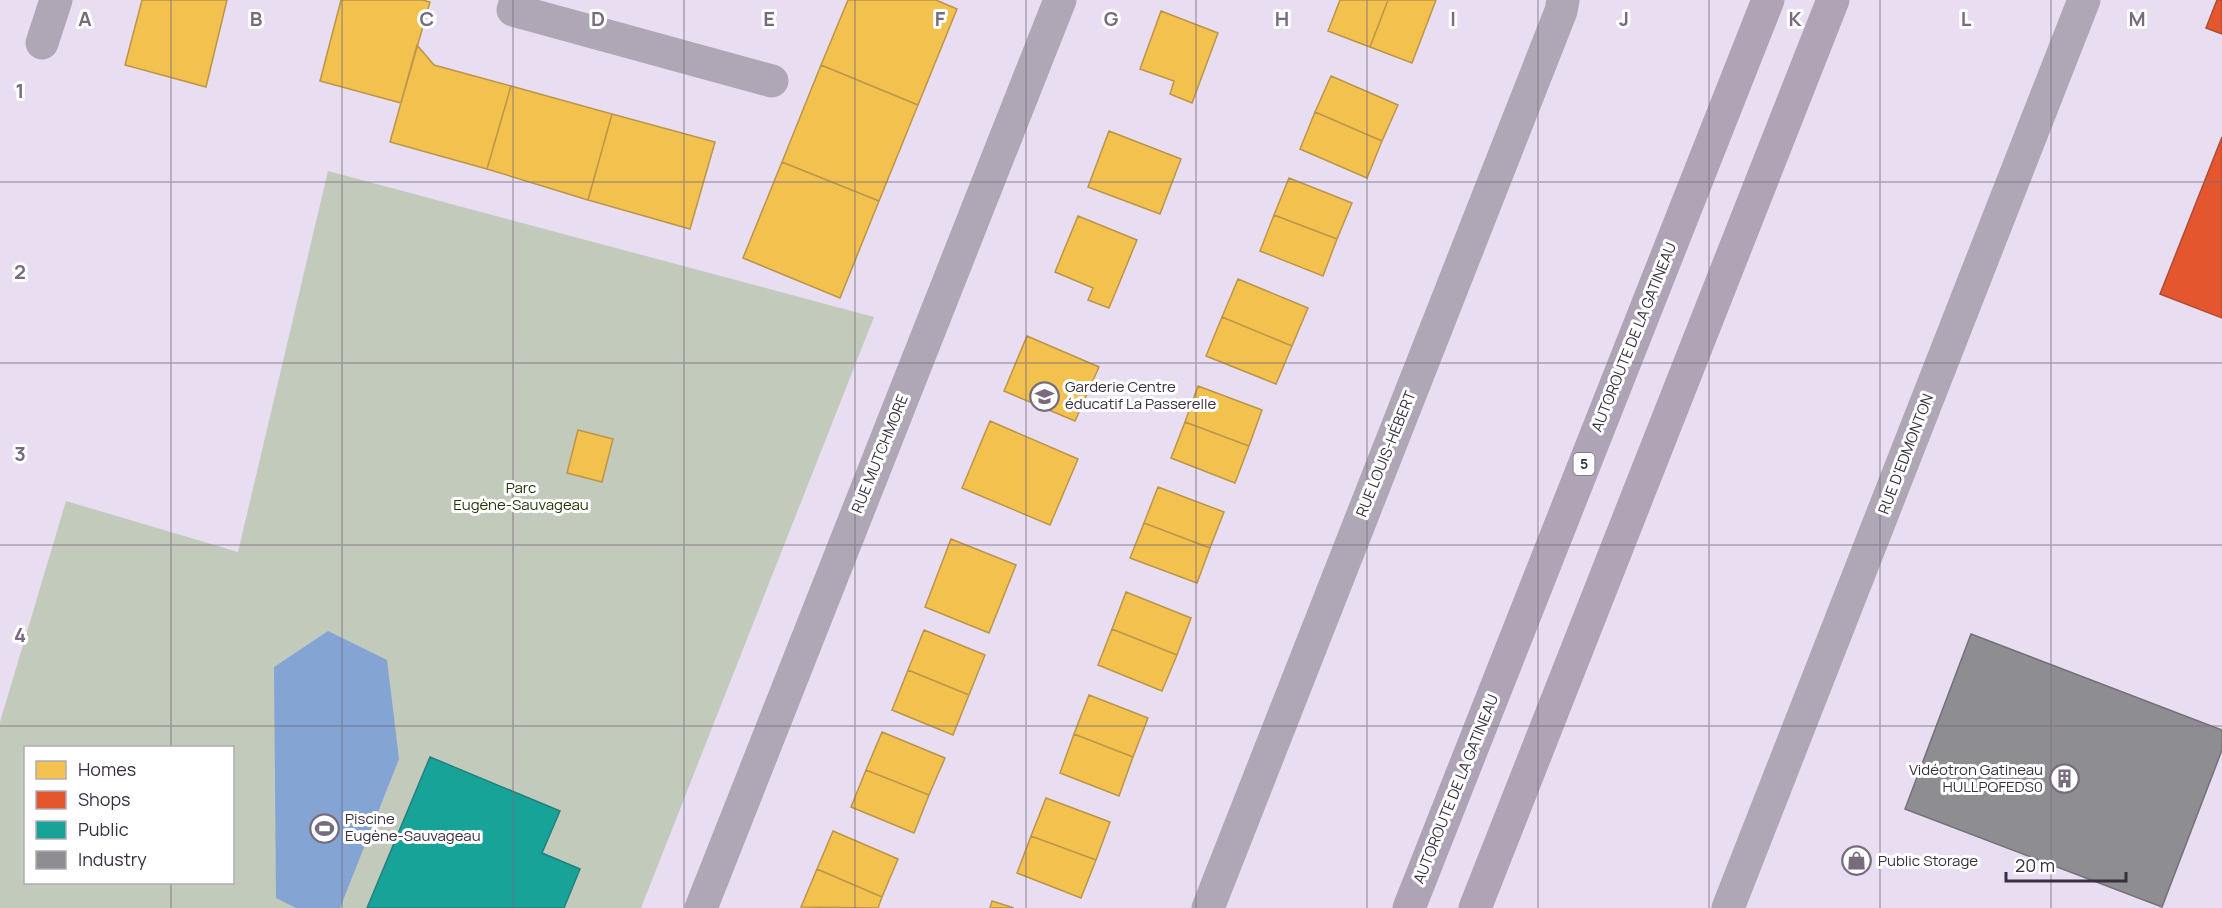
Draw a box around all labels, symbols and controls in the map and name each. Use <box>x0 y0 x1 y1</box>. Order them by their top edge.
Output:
text: A <box>78 5 92 32</box>
text: B <box>250 5 263 32</box>
text: C <box>420 5 434 32</box>
text: D <box>591 5 605 32</box>
text: E <box>763 5 775 32</box>
text: F <box>935 5 946 32</box>
text: G <box>1104 5 1119 32</box>
text: H <box>1275 5 1289 32</box>
text: I <box>1450 5 1456 32</box>
text: J <box>1619 5 1629 32</box>
text: K <box>1789 5 1802 32</box>
text: L <box>1961 5 1972 32</box>
text: M <box>2128 5 2146 32</box>
text: 1 <box>16 77 24 104</box>
street label: AUTOROUTE DE LA GATINEAU <box>1586 239 1681 435</box>
text: 2 <box>14 258 26 285</box>
place label: Garderie Centre éducatif La Passerelle <box>1065 376 1217 414</box>
school or university icon: Garderie Centre éducatif La Passerelle <box>1028 380 1060 412</box>
street label: RUE LOUIS-HÉBERT <box>1351 388 1420 520</box>
street label: RUE MUTCHMORE <box>846 391 913 516</box>
street label: RUE D'EDMONTON <box>1873 391 1938 517</box>
text: 3 <box>14 440 26 467</box>
road number: 5 <box>1574 453 1594 475</box>
park label: Parc Eugène-Sauvageau <box>453 477 589 515</box>
text: 4 <box>14 621 26 648</box>
street label: AUTOROUTE DE LA GATINEAU <box>1408 691 1503 887</box>
legend <box>24 746 234 884</box>
text: Homes <box>78 757 136 781</box>
place label: Vidéotron Gatineau HULLPQFEDS0 <box>1909 759 2043 797</box>
building icon: Vidéotron Gatineau HULLPQFEDS0 <box>2048 763 2080 795</box>
text: Shops <box>78 787 130 811</box>
place label: Piscine Eugène-Sauvageau <box>345 808 481 846</box>
sports icon: Piscine Eugène-Sauvageau <box>308 812 340 844</box>
text: Public <box>78 817 129 841</box>
shop icon: Public Storage <box>1841 845 1873 877</box>
scale bar <box>2006 845 2126 883</box>
text: Industry <box>78 847 147 871</box>
place label: Public Storage <box>1878 850 1978 871</box>
text: 20 m <box>2015 853 2055 877</box>

